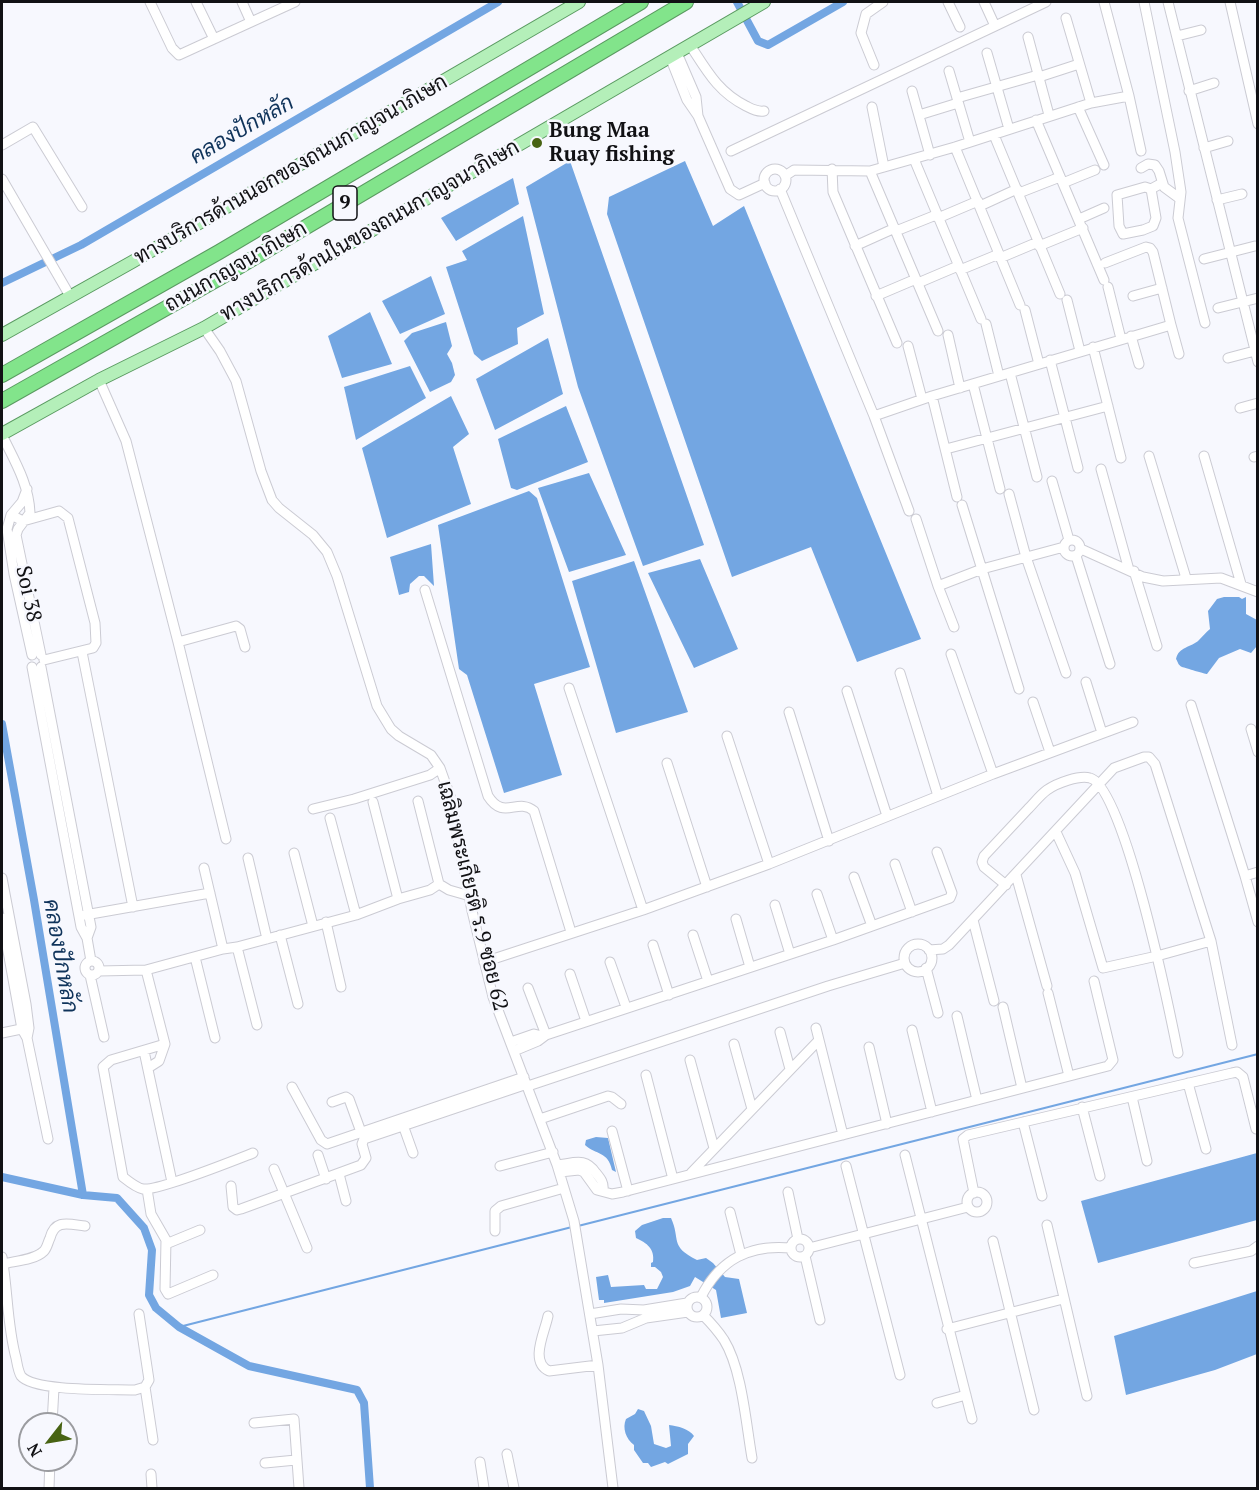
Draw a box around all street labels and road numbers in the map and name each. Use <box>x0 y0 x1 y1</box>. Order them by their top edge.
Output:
street label: ทางบริการด้านนอกของถนนกาญจนาภิเษก <box>130 70 452 270</box>
street label: ทางบริการด้านในของถนนกาญจนาภิเษก <box>216 135 524 327</box>
road number: 9 <box>333 186 357 220</box>
street label: ถนนกาญจนาภิเษก <box>161 216 311 318</box>
street label: Soi 38 <box>10 564 46 624</box>
street label: เฉลิมพระเกียรติ ร.9 ซอย 62 <box>431 779 513 1013</box>

